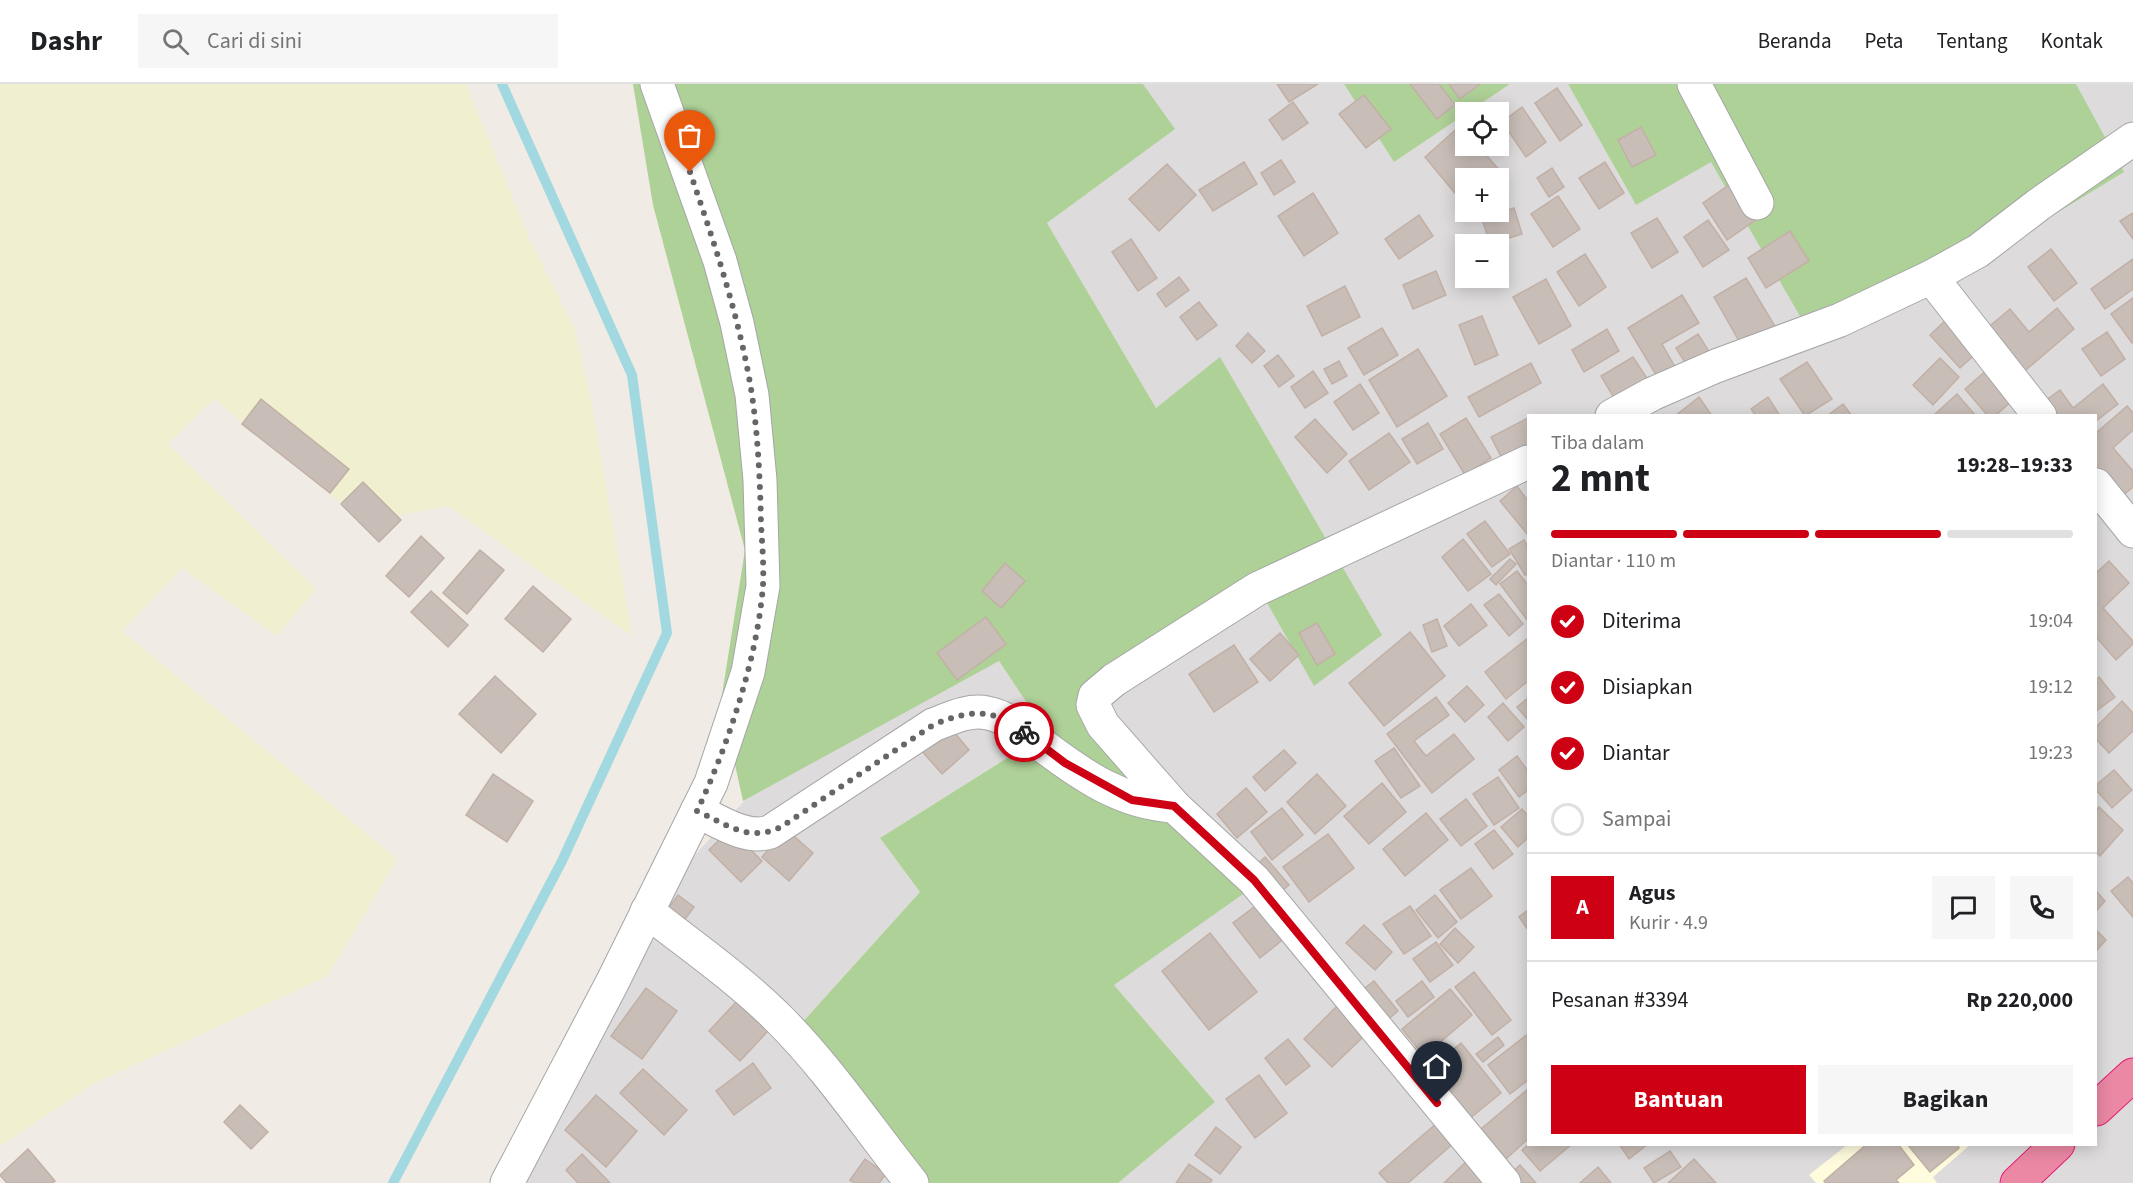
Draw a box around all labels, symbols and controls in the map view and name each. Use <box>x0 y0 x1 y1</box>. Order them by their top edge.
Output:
search box <box>138 14 558 68</box>
text: Dashr <box>30 21 102 61</box>
icon: search <box>159 25 192 58</box>
text: Cari di sini <box>207 25 302 57</box>
text: Beranda <box>1758 26 1832 56</box>
text: Peta <box>1865 26 1903 56</box>
text: Tentang <box>1936 26 2007 56</box>
text: Kontak <box>2040 26 2103 56</box>
map controls <box>1455 102 1509 288</box>
button: locate <box>1455 102 1509 156</box>
pin <box>664 110 715 172</box>
icon: bag <box>673 119 706 152</box>
button: + <box>1455 168 1509 222</box>
button: − <box>1455 234 1509 288</box>
text: Tiba dalam <box>1551 429 1644 457</box>
text: 19:28–19:33 <box>1956 449 2073 481</box>
text: 2 mnt <box>1551 451 1650 507</box>
text: Diantar · 110 m <box>1551 547 1676 575</box>
icon: check <box>1551 605 1584 638</box>
text: Diterima <box>1602 605 1681 637</box>
text: 19:04 <box>2028 607 2073 635</box>
icon: check <box>1551 671 1584 704</box>
text: Disiapkan <box>1602 671 1693 703</box>
text: 19:12 <box>2028 673 2073 701</box>
courier <box>994 702 1054 762</box>
icon: bike <box>1008 716 1041 749</box>
icon: check <box>1551 737 1584 770</box>
text: Diantar <box>1602 737 1670 769</box>
text: 19:23 <box>2028 739 2073 767</box>
text: Sampai <box>1602 803 1671 835</box>
button: chat <box>1932 876 1995 939</box>
button: phone <box>2010 876 2073 939</box>
text: Agus <box>1629 877 1676 909</box>
text: A <box>1576 891 1589 923</box>
text: Kurir · 4.9 <box>1629 909 1708 937</box>
text: Pesanan #3394 <box>1551 984 1688 1016</box>
text: Rp 220,000 <box>1966 984 2073 1016</box>
pin <box>1411 1041 1462 1103</box>
icon: home <box>1420 1050 1453 1083</box>
button: Bantuan <box>1551 1065 1806 1134</box>
button: Bagikan <box>1818 1065 2073 1134</box>

